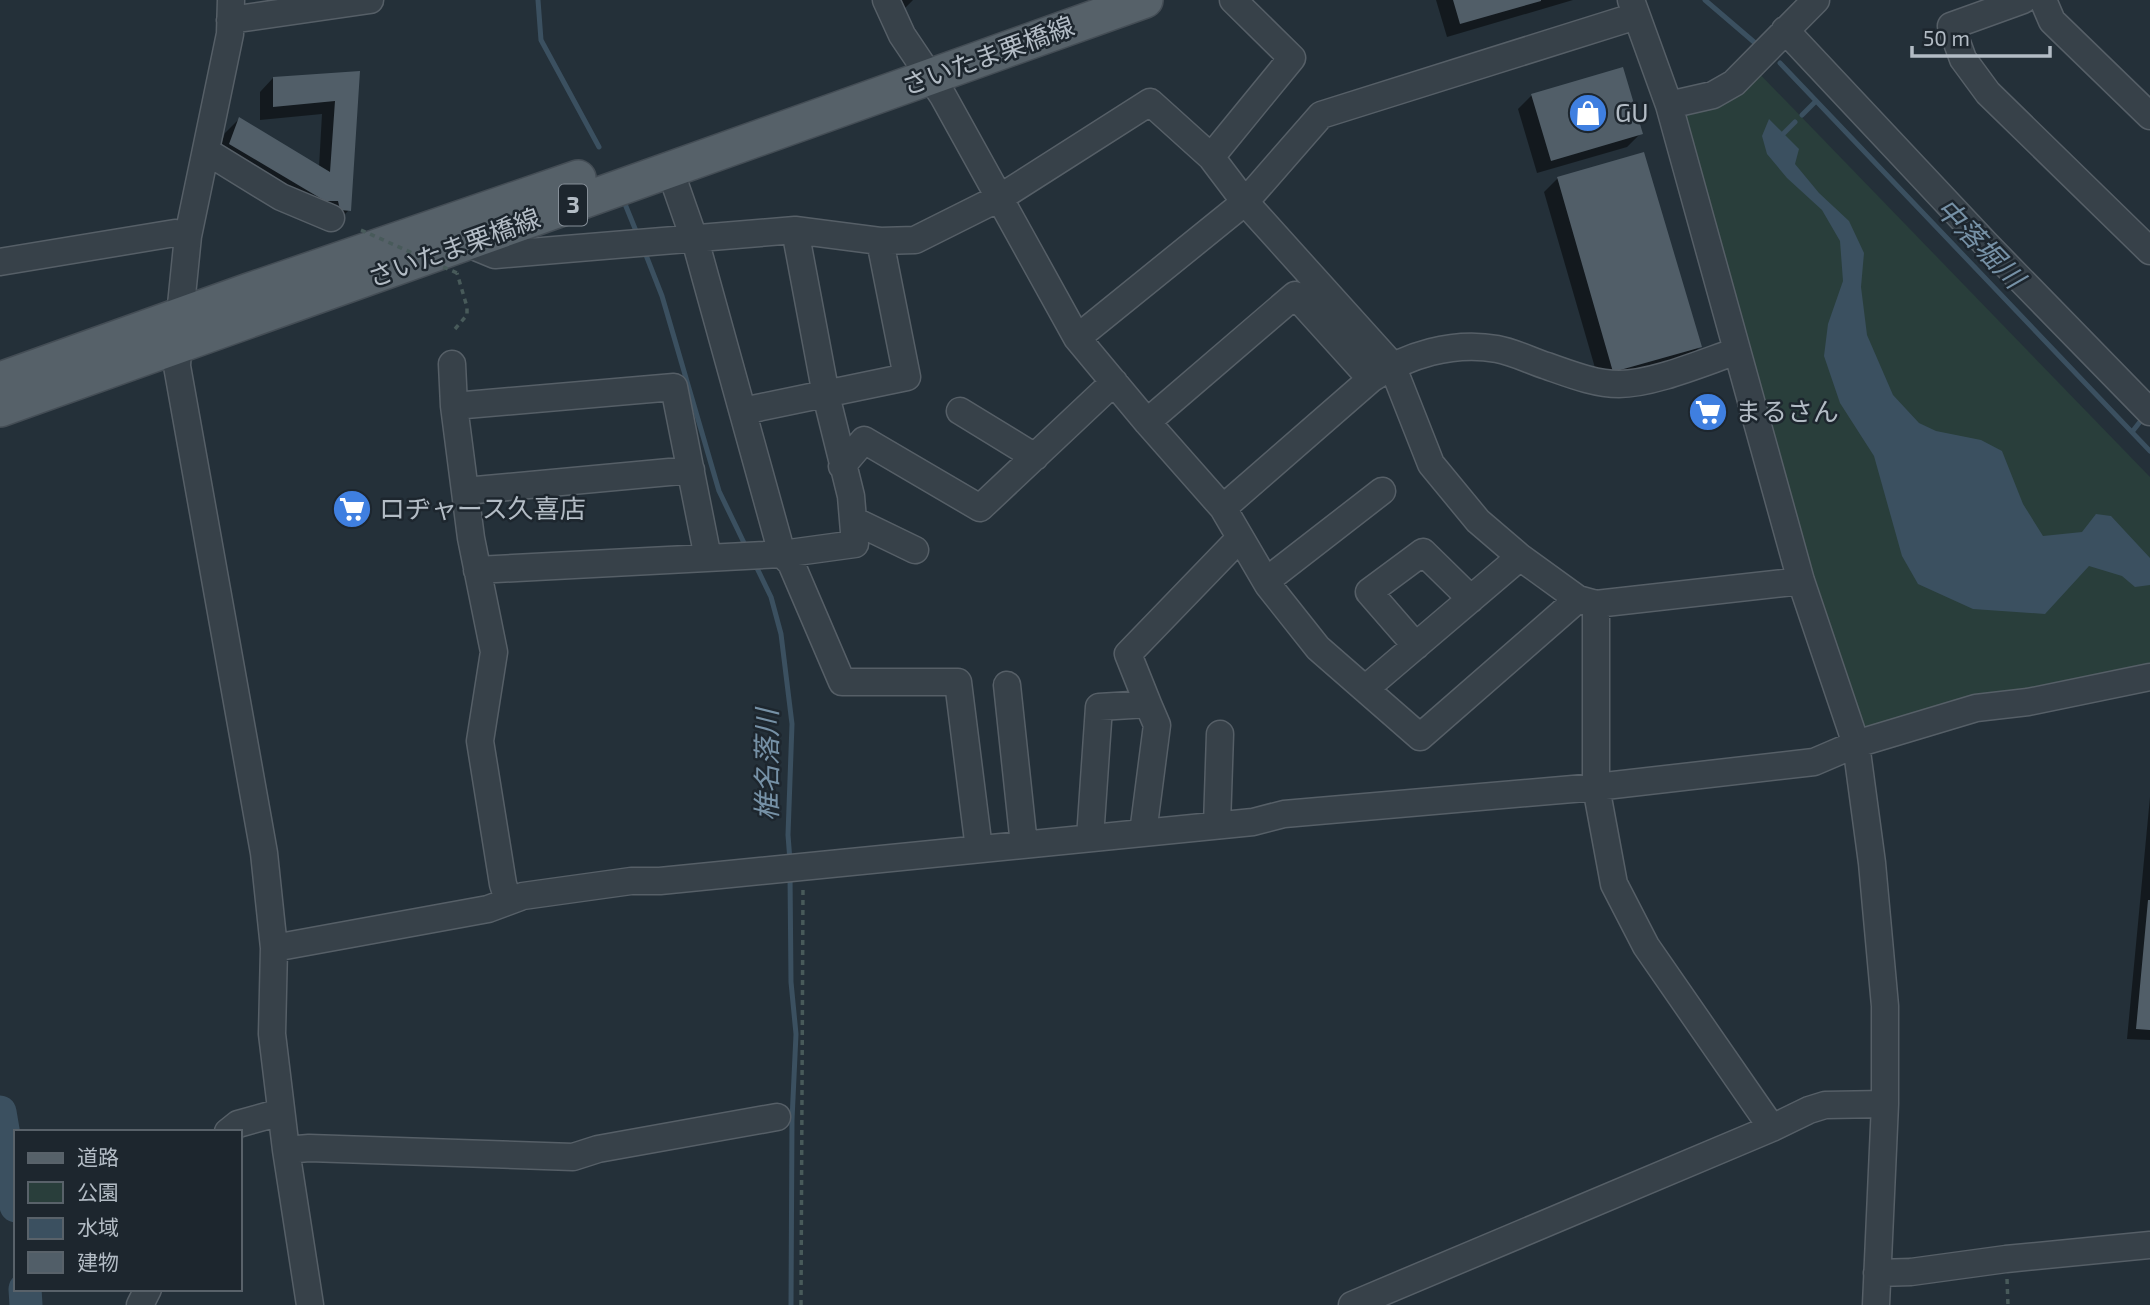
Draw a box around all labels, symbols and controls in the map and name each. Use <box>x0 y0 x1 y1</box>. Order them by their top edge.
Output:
street label: さいたま栗橋線 <box>897 9 1078 100</box>
scale bar <box>1912 14 2050 58</box>
text: 50 m <box>1923 25 1970 50</box>
shop icon: GU <box>1567 92 1609 134</box>
place label: GU <box>1615 96 1649 127</box>
road number: 3 <box>559 184 587 226</box>
water label: 中落堀川 <box>1930 190 2034 297</box>
street label: さいたま栗橋線 <box>363 201 544 292</box>
supermarket icon: まるさん <box>1687 391 1729 433</box>
place label: まるさん <box>1735 395 1839 426</box>
supermarket icon: ロヂャース久喜店 <box>331 488 373 530</box>
place label: ロヂャース久喜店 <box>379 492 586 523</box>
water label: 椎名落川 <box>749 706 783 821</box>
legend <box>14 1130 242 1291</box>
text: 道路 <box>77 1144 119 1169</box>
text: 公園 <box>77 1179 119 1204</box>
text: 水域 <box>77 1214 119 1239</box>
text: 建物 <box>77 1249 119 1274</box>

